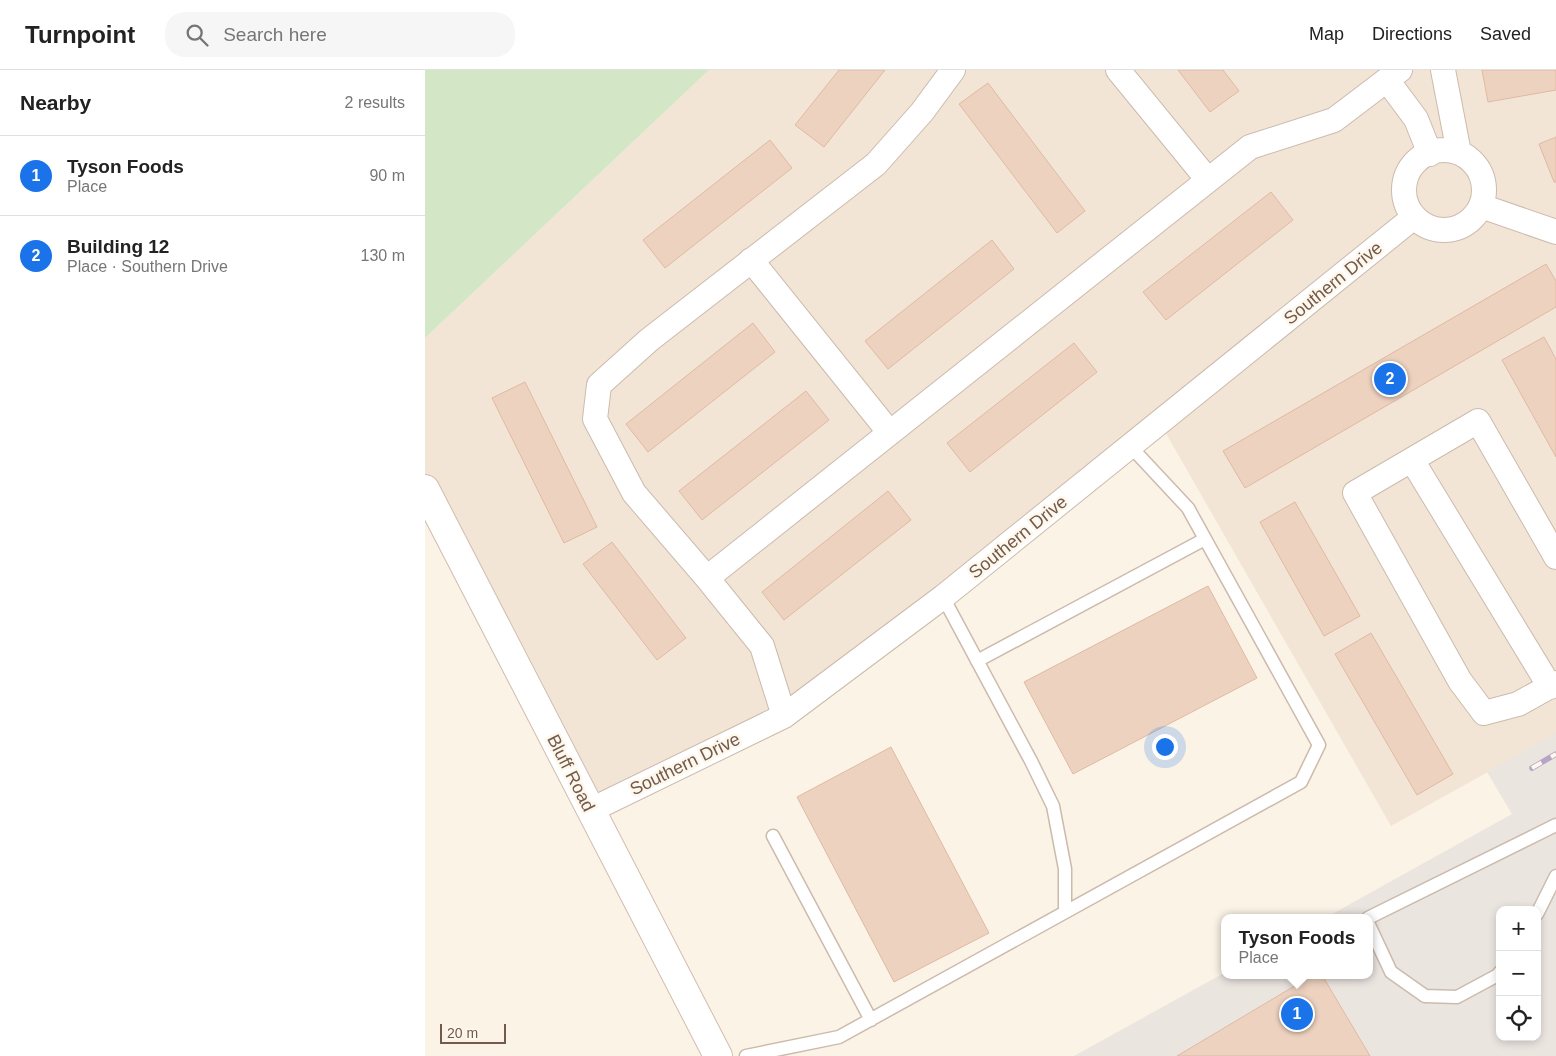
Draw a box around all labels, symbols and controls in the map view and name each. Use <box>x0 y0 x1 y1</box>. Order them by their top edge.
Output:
search box <box>165 12 515 57</box>
text: Turnpoint <box>25 21 135 48</box>
icon: search <box>183 21 211 49</box>
text: Search here <box>223 24 327 45</box>
text: Map <box>1309 24 1344 44</box>
text: Directions <box>1372 24 1452 44</box>
text: Saved <box>1480 24 1531 44</box>
text: Nearby <box>20 91 91 114</box>
text: 2 results <box>345 94 405 111</box>
text: Tyson Foods <box>67 156 184 177</box>
text: 1 <box>32 167 40 184</box>
text: 90 m <box>369 167 405 184</box>
text: Place <box>67 178 107 195</box>
text: Building 12 <box>67 236 169 257</box>
street label: Southern Drive <box>1280 237 1386 329</box>
text: 2 <box>32 247 40 264</box>
text: 130 m <box>361 247 405 264</box>
text: Place · Southern Drive <box>67 258 228 275</box>
pin: 2 <box>1374 360 1406 398</box>
street label: Southern Drive <box>965 491 1071 583</box>
street label: Southern Drive <box>627 729 743 799</box>
street label: Bluff Road <box>543 731 599 815</box>
your location <box>1152 734 1178 760</box>
map controls <box>1496 906 1541 1041</box>
button: + <box>1496 906 1541 951</box>
popup <box>1221 914 1373 979</box>
text: Tyson Foods <box>1239 927 1355 948</box>
text: Place <box>1239 949 1279 966</box>
button: − <box>1496 951 1541 996</box>
pin: 1 <box>1281 995 1313 1033</box>
button: locate <box>1496 996 1541 1041</box>
scale bar <box>440 1021 506 1044</box>
text: 20 m <box>447 1025 478 1041</box>

